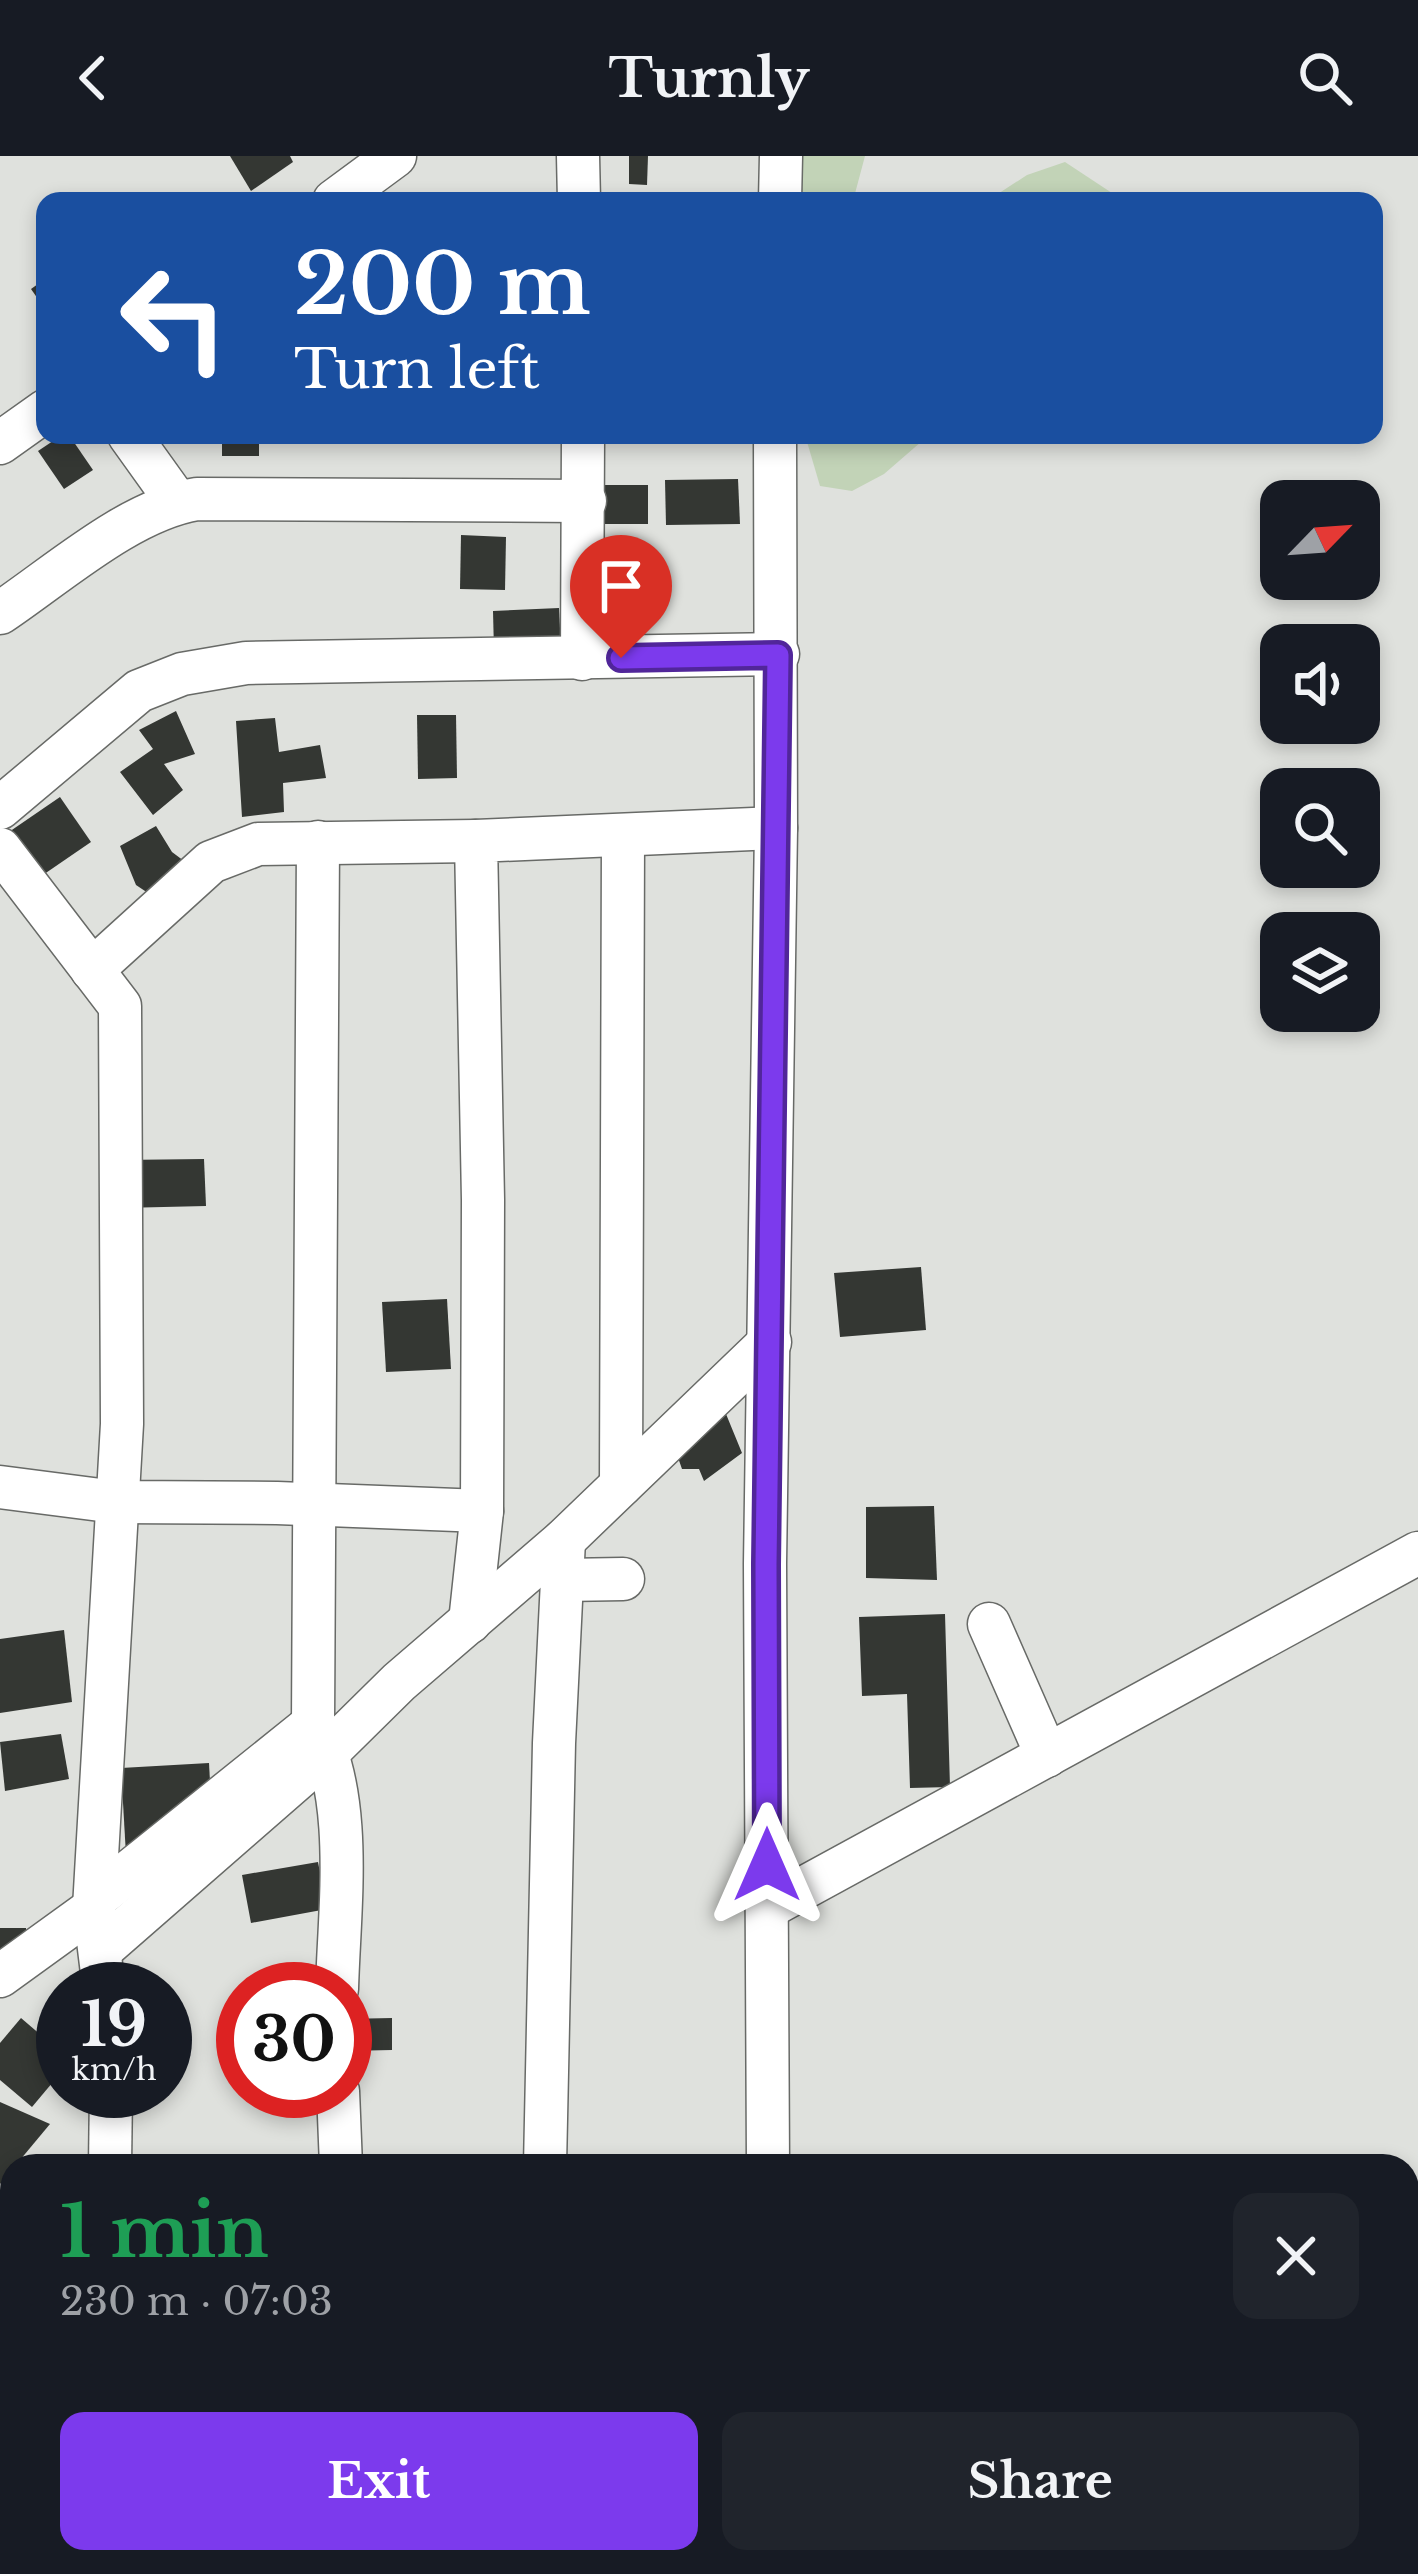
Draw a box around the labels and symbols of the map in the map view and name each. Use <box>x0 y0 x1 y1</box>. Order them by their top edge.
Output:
north arrow <box>1260 480 1380 600</box>
pin <box>570 535 672 658</box>
position arrow <box>704 1802 830 1928</box>
speed limit sign: 30 <box>216 1962 372 2118</box>

